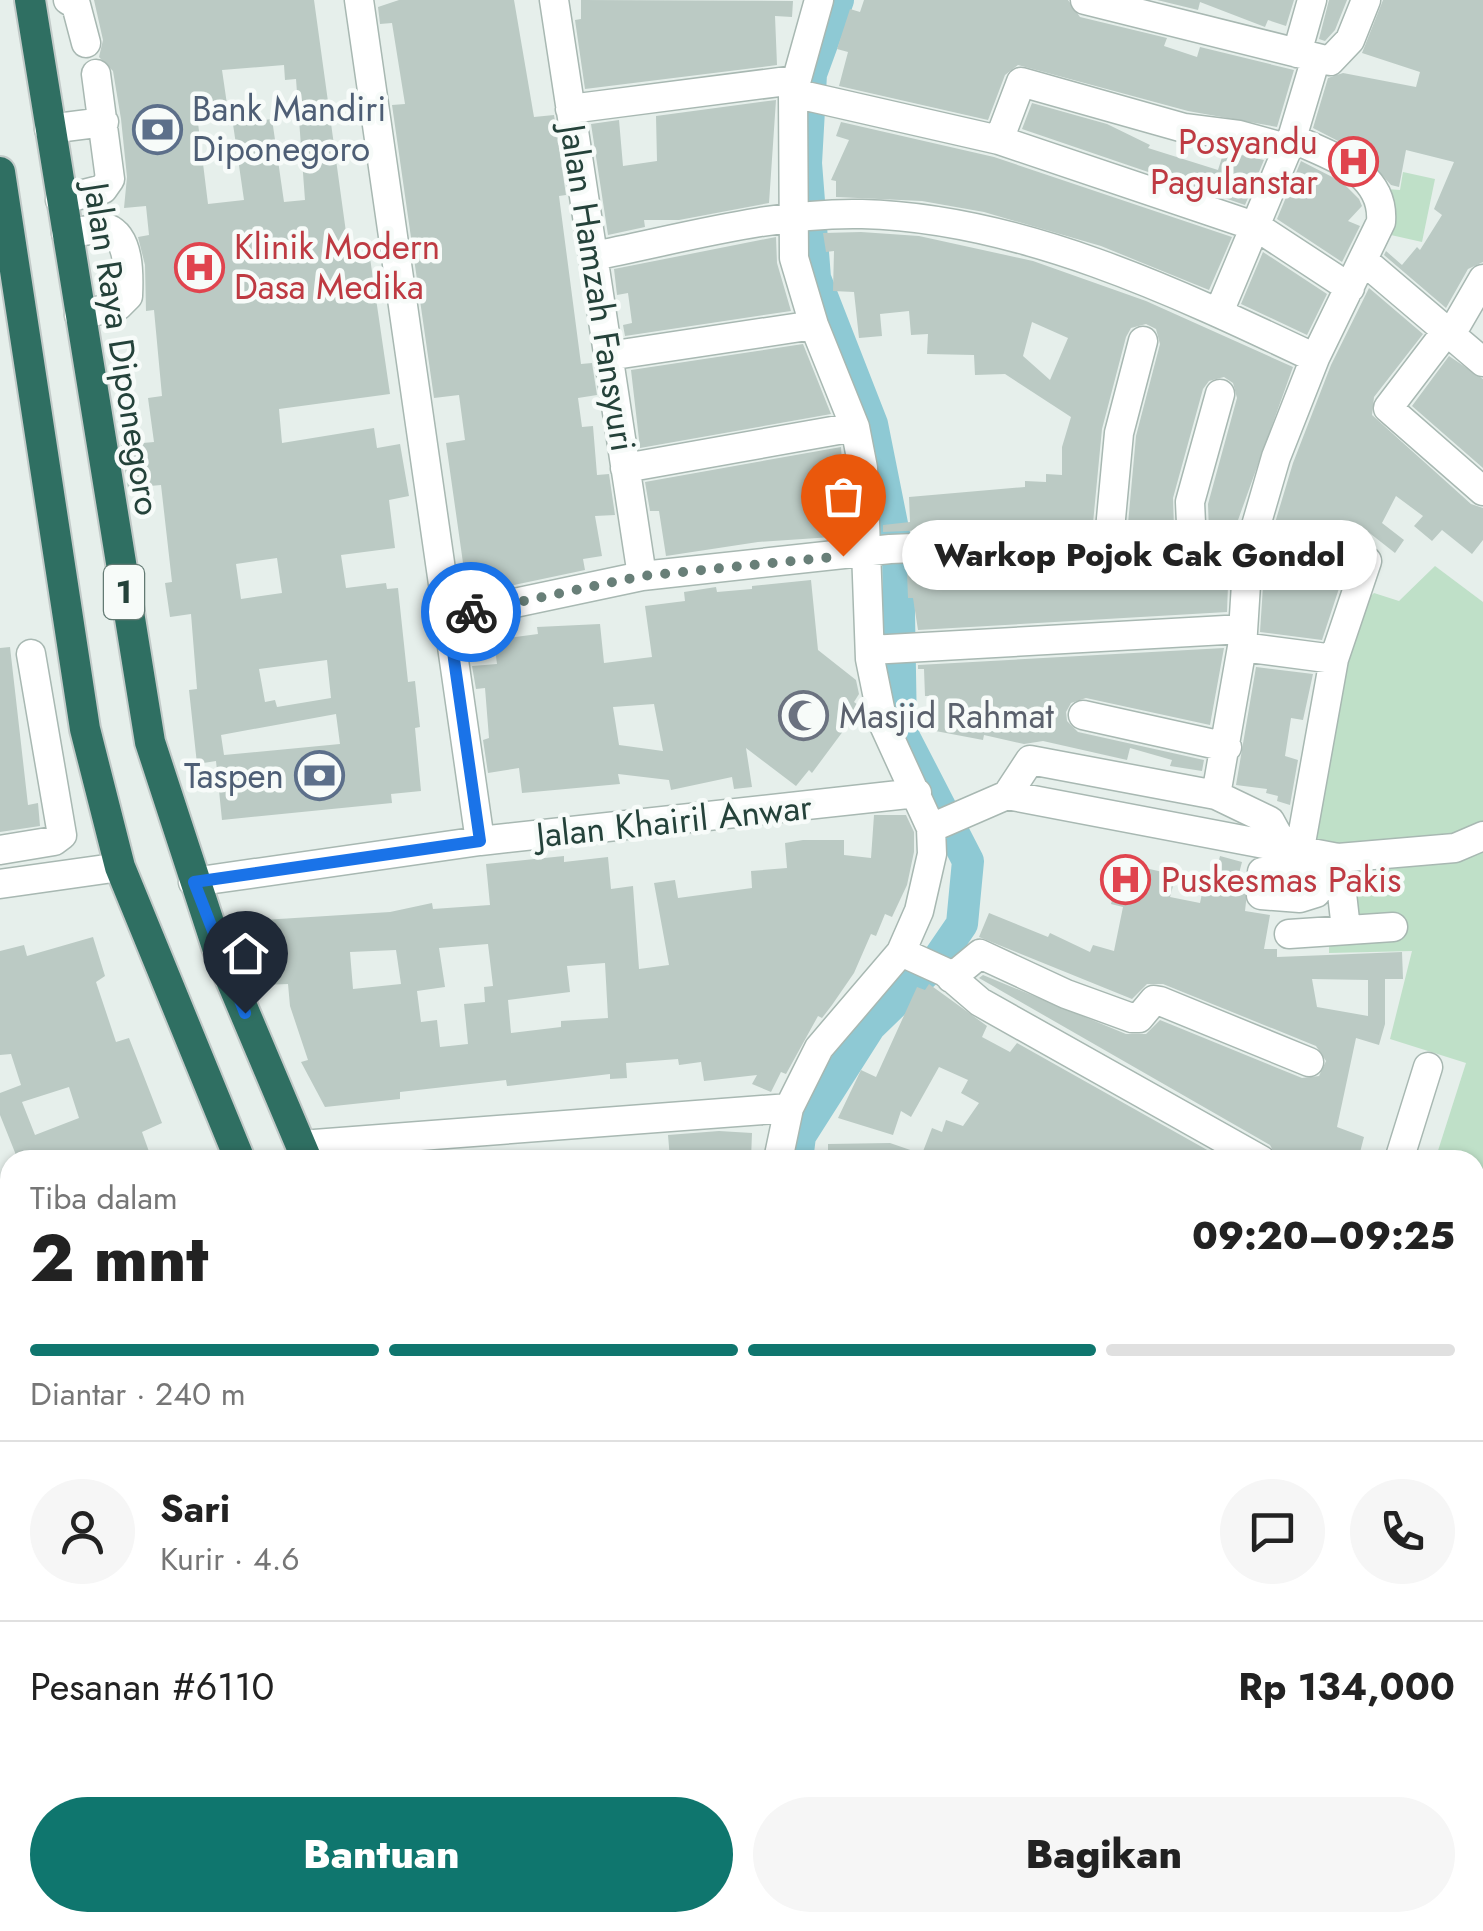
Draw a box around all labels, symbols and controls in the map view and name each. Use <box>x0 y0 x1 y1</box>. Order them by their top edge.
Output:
place label: Bank Mandiri Diponegoro <box>192 84 386 174</box>
bank icon: Bank Mandiri Diponegoro <box>131 103 183 155</box>
street label: Jalan Hamzah Fansyuri <box>547 117 649 455</box>
place label: Posyandu Pagulanstar <box>1150 117 1318 207</box>
hospital icon: Posyandu Pagulanstar <box>1327 136 1379 188</box>
street label: Jalan Raya Diponegoro <box>70 175 173 519</box>
place label: Klinik Modern Dasa Medika <box>234 222 440 312</box>
hospital icon: Klinik Modern Dasa Medika <box>173 241 225 293</box>
pin <box>801 454 886 557</box>
icon: bag <box>816 469 871 524</box>
callout: Warkop Pojok Cak Gondol <box>903 521 1378 591</box>
text: Warkop Pojok Cak Gondol <box>934 532 1345 578</box>
courier <box>421 562 521 662</box>
road number: 1 <box>104 565 144 619</box>
icon: bike <box>444 585 499 640</box>
mosque icon: Masjid Rahmat <box>778 690 830 742</box>
place label: Masjid Rahmat <box>839 691 1055 741</box>
bank icon: Taspen <box>293 750 345 802</box>
place label: Taspen <box>184 751 284 801</box>
street label: Jalan Khairil Anwar <box>530 782 814 861</box>
hospital icon: Puskesmas Pakis <box>1100 854 1152 906</box>
place label: Puskesmas Pakis <box>1161 855 1401 905</box>
pin <box>203 911 288 1014</box>
icon: home <box>218 926 273 981</box>
text: Tiba dalam <box>30 1175 178 1221</box>
text: 09:20–09:25 <box>1192 1208 1455 1263</box>
text: 2 mnt <box>30 1211 208 1305</box>
text: Diantar · 240 m <box>30 1371 246 1417</box>
button: person <box>30 1479 135 1584</box>
button: chat <box>1220 1479 1325 1584</box>
button: phone <box>1350 1479 1455 1584</box>
text: Sari <box>160 1481 230 1536</box>
text: Kurir · 4.6 <box>160 1536 300 1582</box>
text: Pesanan #6110 <box>30 1659 274 1714</box>
text: Rp 134,000 <box>1238 1659 1455 1714</box>
button: Bantuan <box>30 1797 733 1912</box>
button: Bagikan <box>753 1797 1455 1912</box>

